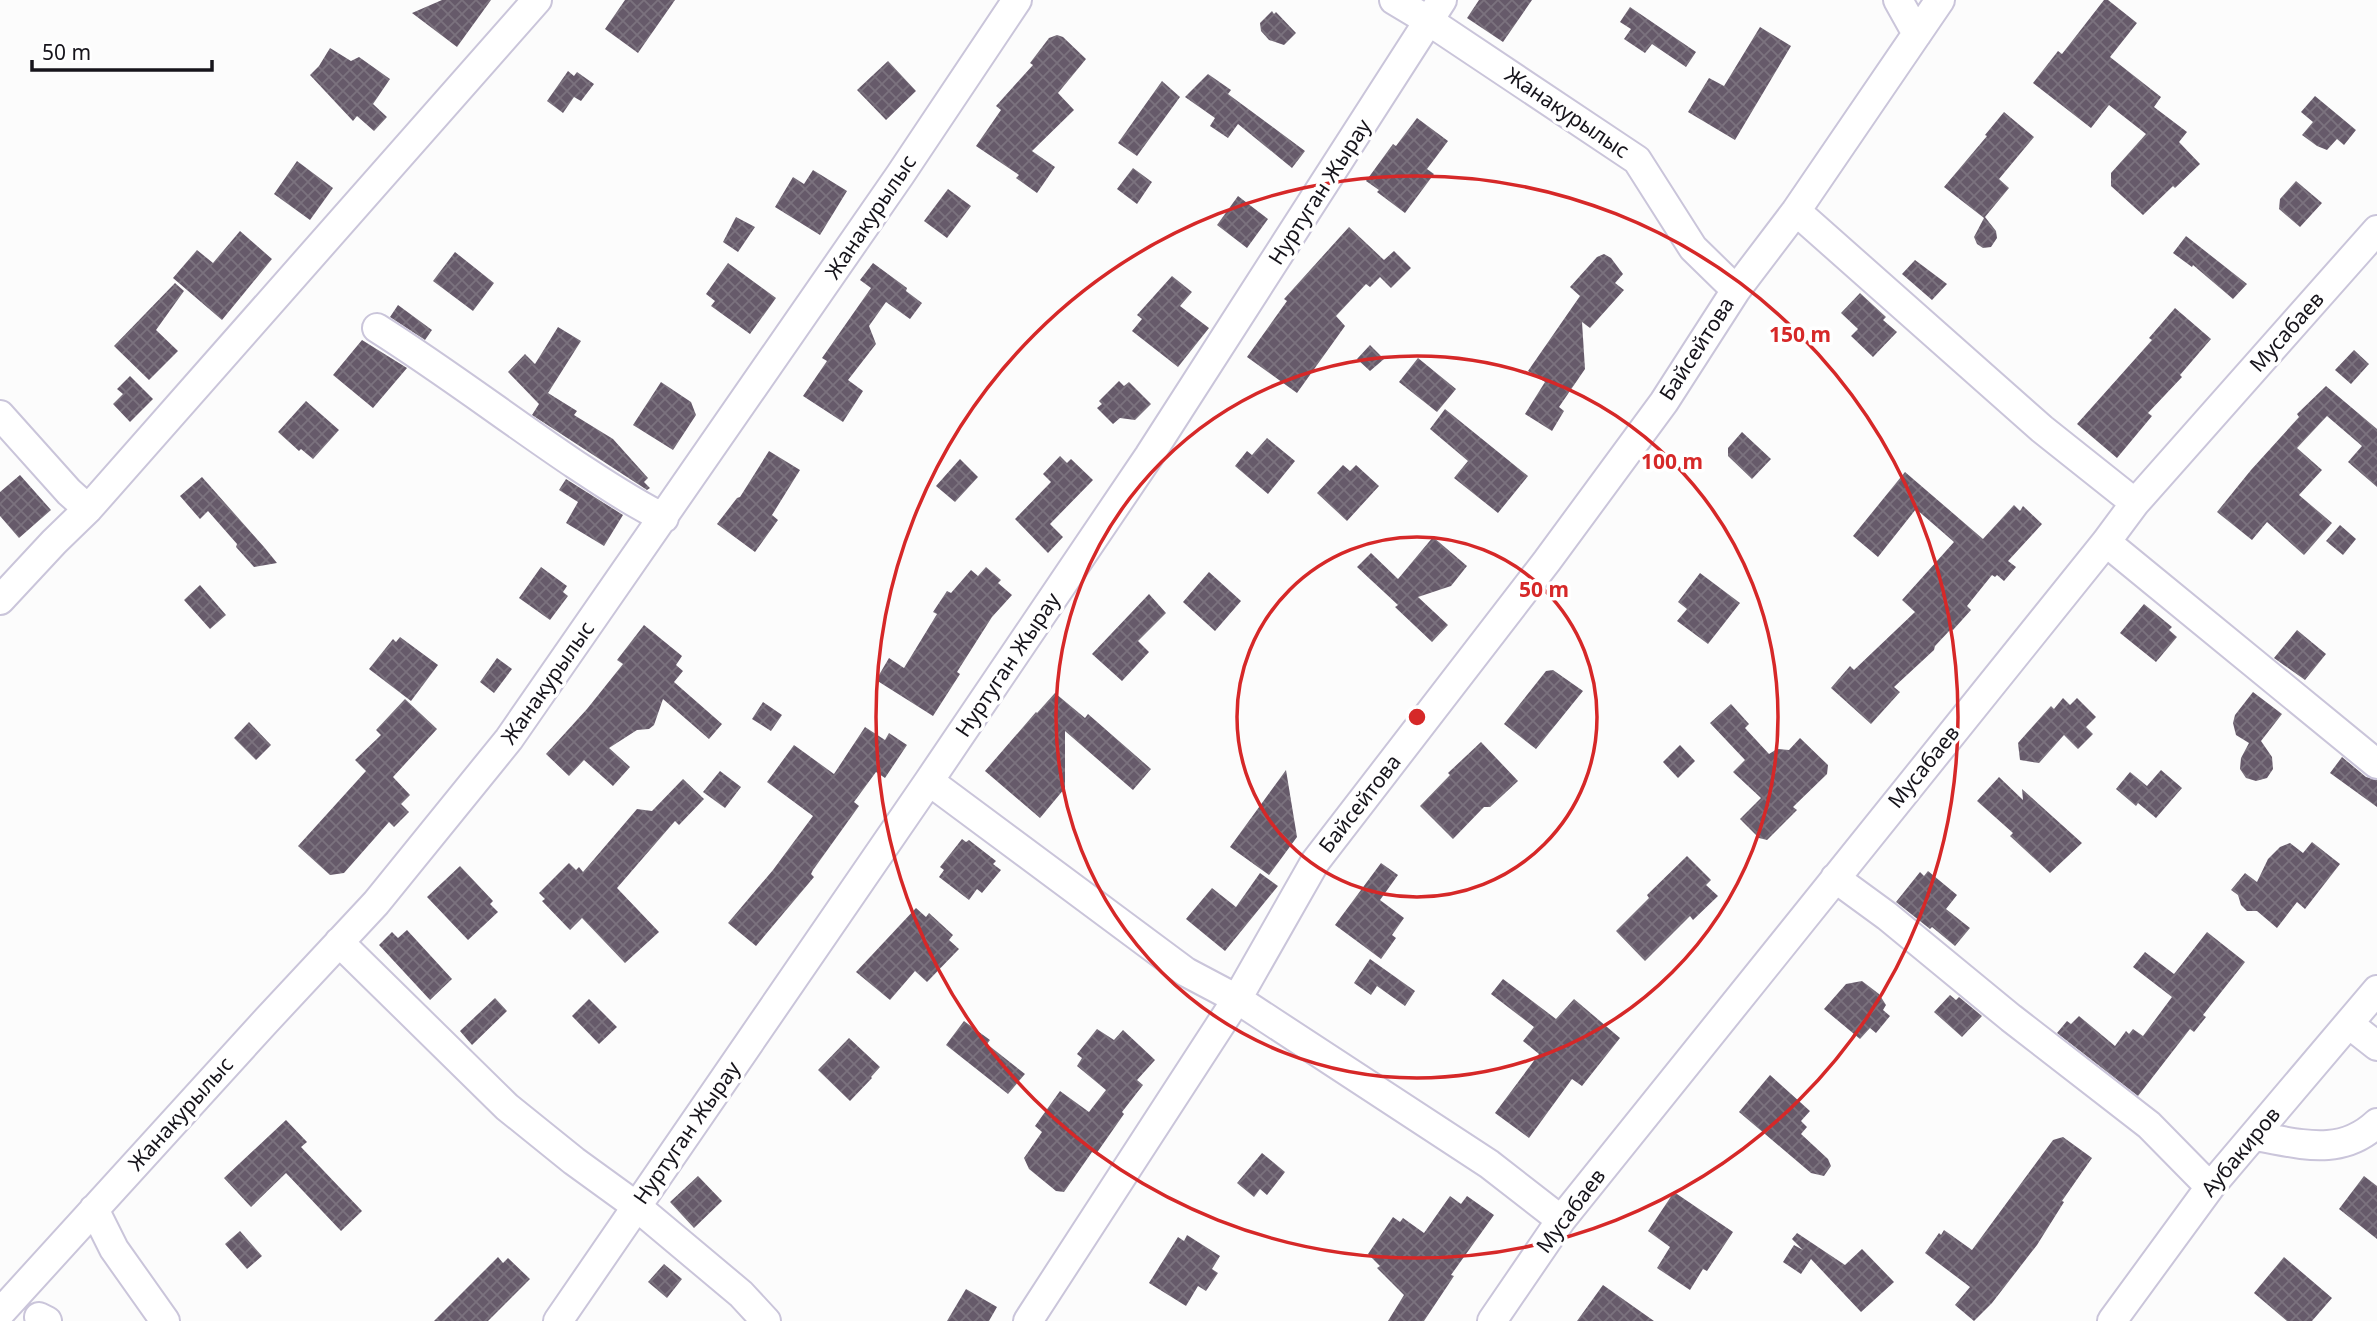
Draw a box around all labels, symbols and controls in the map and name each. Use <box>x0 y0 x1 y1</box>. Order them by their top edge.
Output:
scale bar <box>32 28 212 72</box>
text: 50 m <box>42 38 91 66</box>
street label: Жанакурылыс <box>1500 60 1635 164</box>
street label: Нуртуган Жырау <box>1262 113 1377 270</box>
street label: Жанакурылыс <box>818 149 922 284</box>
street label: Мусабаев <box>2243 285 2330 377</box>
street label: Байсейтова <box>1652 291 1740 406</box>
text: 150 m <box>1769 320 1831 348</box>
text: 100 m <box>1641 447 1703 475</box>
text: 50 m <box>1519 575 1569 603</box>
street label: Нуртуган Жырау <box>948 587 1066 742</box>
street label: Жанакурылыс <box>494 615 600 750</box>
centre of rings <box>1405 705 1429 729</box>
street label: Мусабаев <box>1881 719 1965 814</box>
street label: Байсейтова <box>1312 748 1407 858</box>
street label: Жанакурылыс <box>122 1050 239 1176</box>
street label: Нуртуган Жырау <box>626 1055 746 1209</box>
street label: Аубакиров <box>2194 1101 2286 1202</box>
street label: Мусабаев <box>1529 1163 1611 1258</box>

